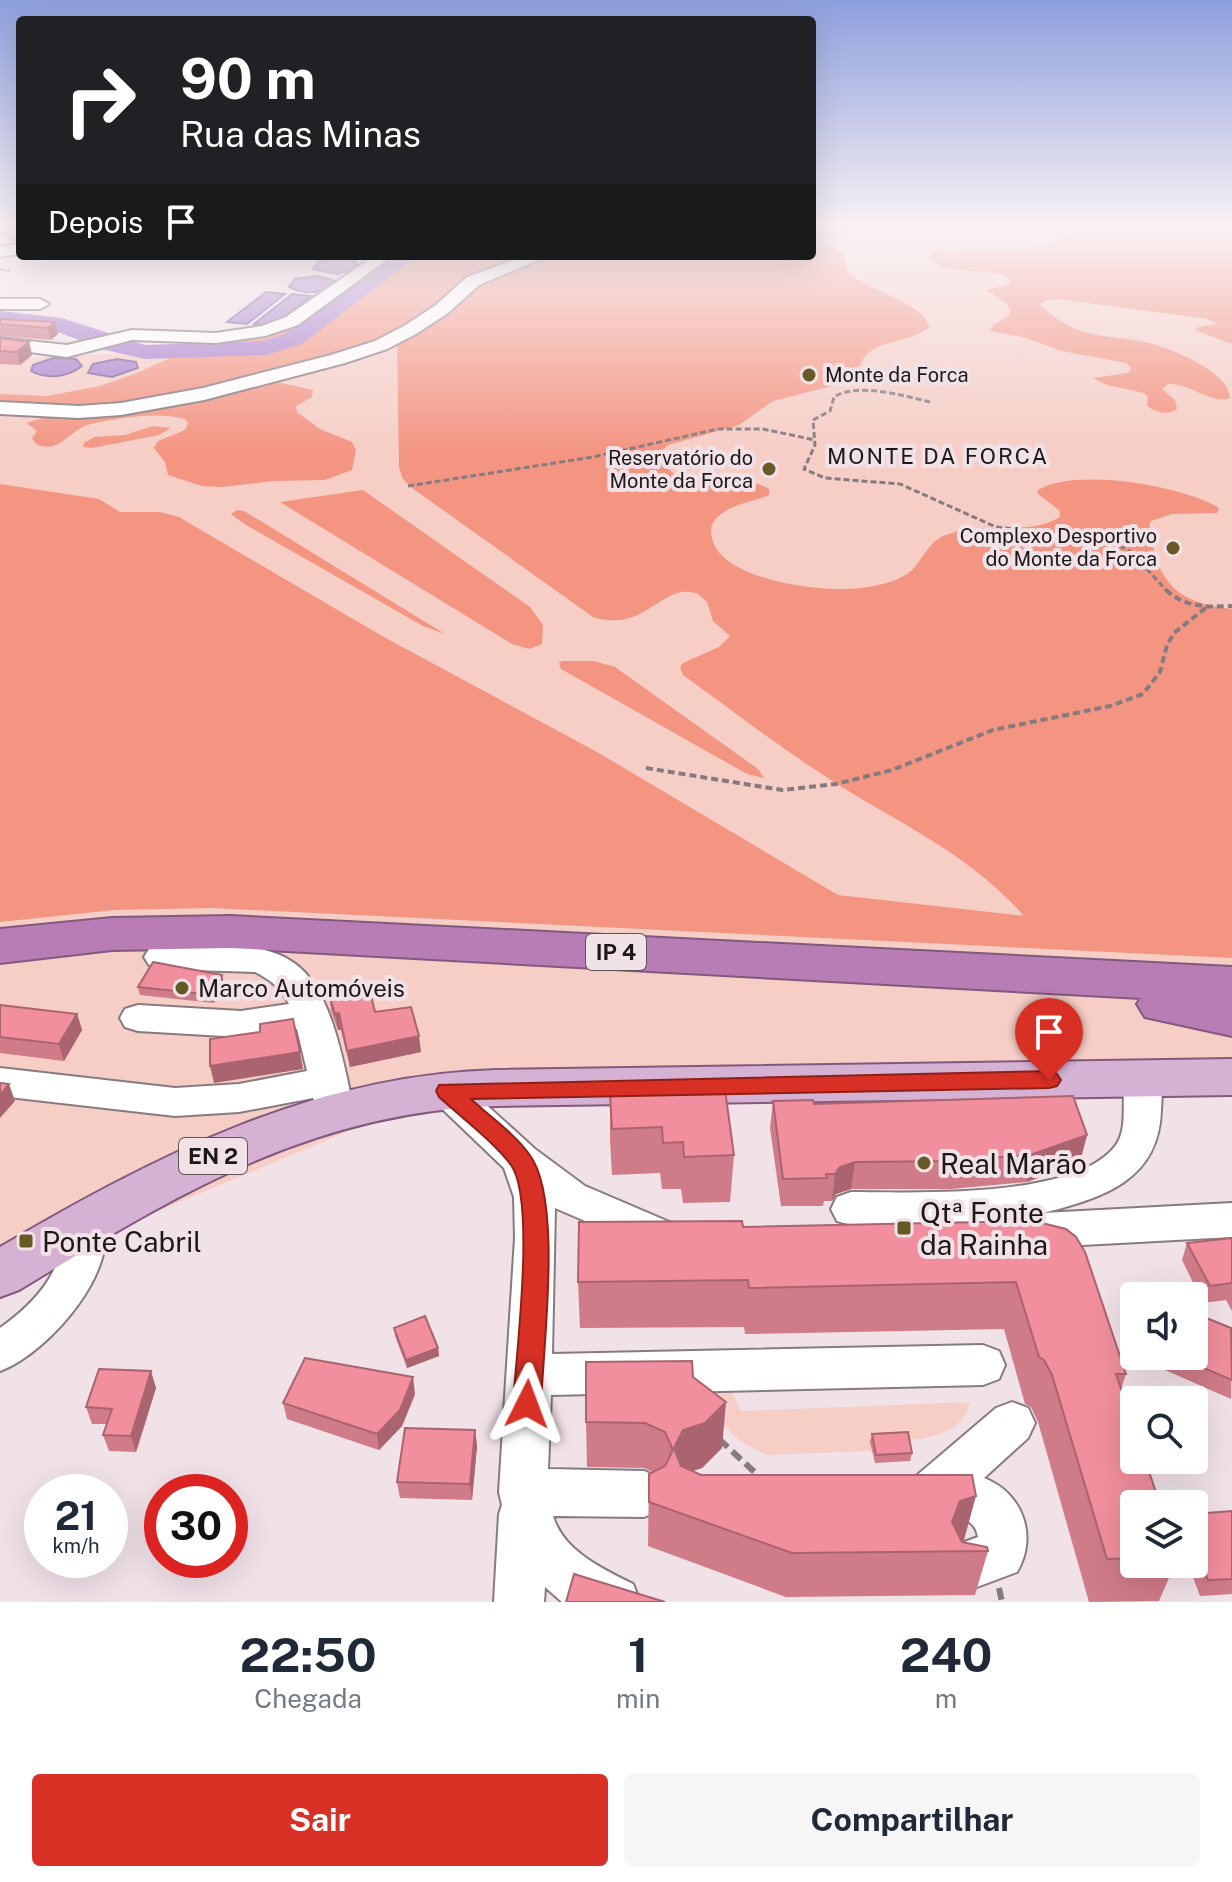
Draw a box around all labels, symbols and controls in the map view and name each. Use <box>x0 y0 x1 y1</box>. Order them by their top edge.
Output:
text: 90 m <box>180 46 316 112</box>
icon: right <box>48 48 152 152</box>
text: Rua das Minas <box>180 113 421 155</box>
icon: arrive <box>159 200 203 244</box>
text: Depois <box>48 204 143 240</box>
place label: Monte da Forca <box>825 363 969 387</box>
marker: Monte da Forca <box>800 366 818 384</box>
district label: MONTE DA FORCA <box>827 443 1049 469</box>
place label: Reservatório do Monte da Forca <box>608 446 753 493</box>
marker: Reservatório do Monte da Forca <box>760 460 778 478</box>
place label: Complexo Desportivo do Monte da Forca <box>960 524 1157 571</box>
marker: Complexo Desportivo do Monte da Forca <box>1164 539 1182 557</box>
road number: IP 4 <box>586 934 646 970</box>
place label: Marco Automóveis <box>198 974 405 1002</box>
marker: Marco Automóveis <box>173 979 191 997</box>
pin <box>1015 998 1083 1080</box>
icon: arrive <box>1027 1010 1071 1054</box>
road number: EN 2 <box>179 1138 247 1174</box>
place label: Real Marão <box>940 1147 1087 1180</box>
marker: Real Marão <box>915 1154 933 1172</box>
place label: Qtª Fonte da Rainha <box>920 1196 1048 1261</box>
marker: Qtª Fonte da Rainha <box>895 1219 913 1237</box>
place label: Ponte Cabril <box>42 1225 202 1258</box>
marker: Ponte Cabril <box>17 1232 35 1250</box>
map controls <box>1120 1282 1208 1578</box>
button: sound <box>1120 1282 1208 1370</box>
position arrow <box>485 1362 569 1446</box>
button: search <box>1120 1386 1208 1474</box>
speed limit sign: 30 <box>144 1474 248 1578</box>
button: layers <box>1120 1490 1208 1578</box>
text: 21 <box>55 1492 97 1539</box>
text: km/h <box>52 1534 100 1558</box>
text: 22:50 <box>239 1626 377 1683</box>
text: 1 <box>628 1626 648 1683</box>
text: 240 <box>900 1626 993 1683</box>
text: Chegada <box>254 1683 362 1714</box>
text: min <box>616 1683 660 1714</box>
text: m <box>935 1683 957 1714</box>
button: Sair <box>32 1774 608 1866</box>
button: Compartilhar <box>624 1774 1200 1866</box>

